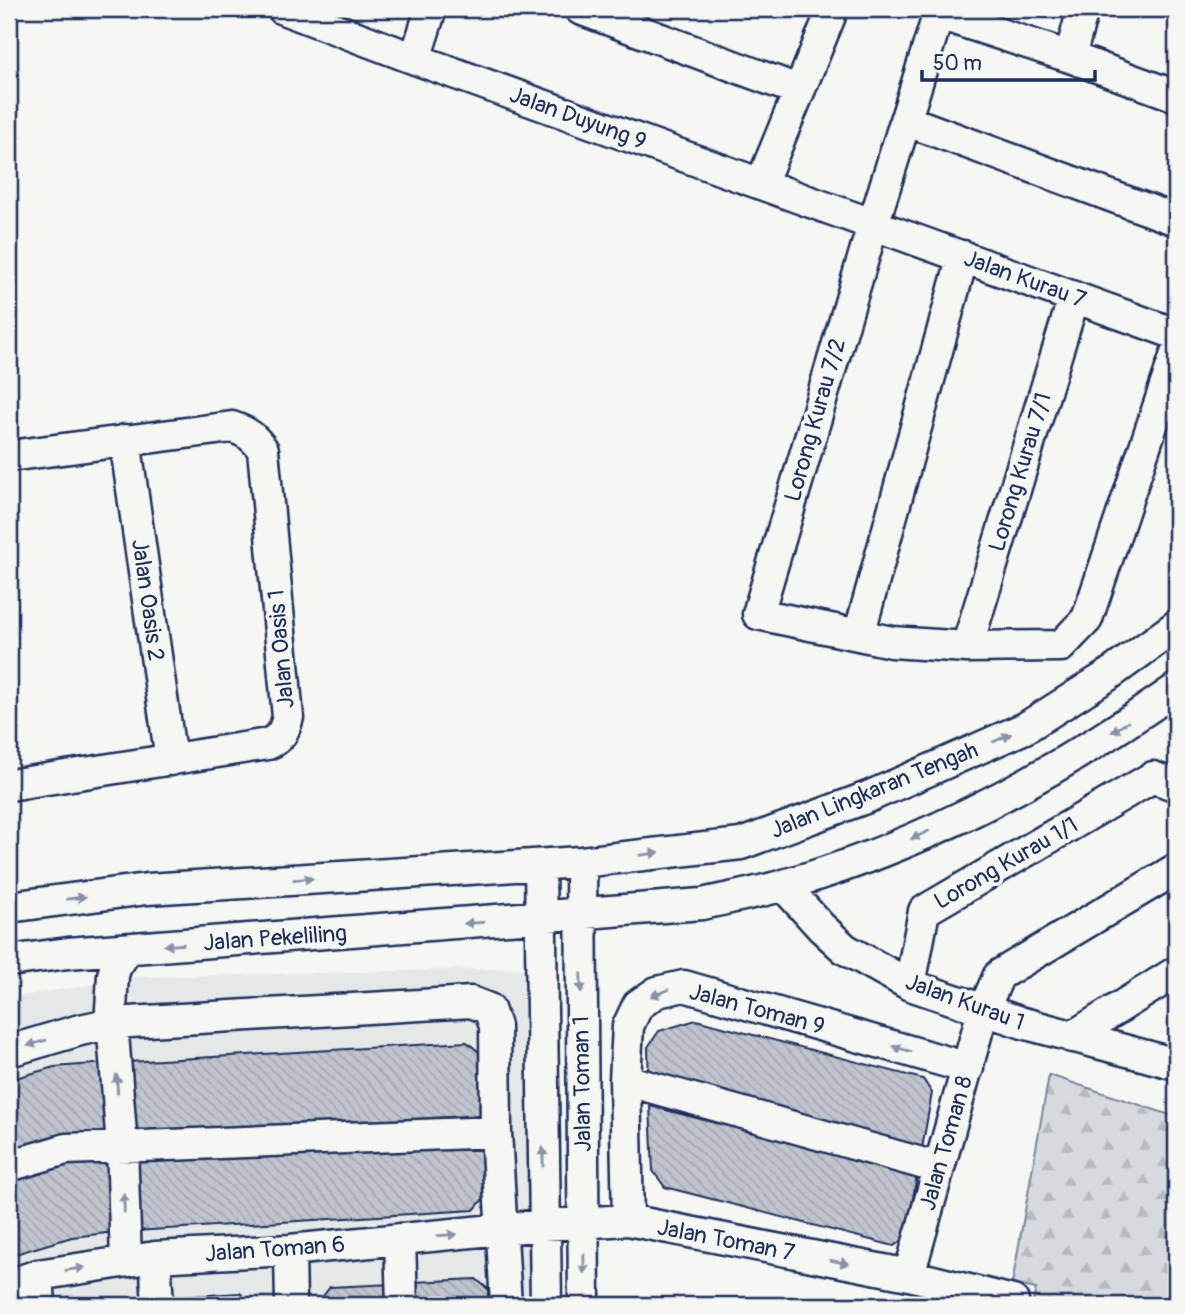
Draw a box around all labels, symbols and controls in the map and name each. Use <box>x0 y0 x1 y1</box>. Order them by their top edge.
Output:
scale bar <box>922 38 1096 82</box>
text: 50 m <box>933 50 982 77</box>
street label: Jalan Duyung 9 <box>506 80 650 156</box>
street label: Jalan Kurau 7 <box>960 244 1090 314</box>
street label: Lorong Kurau 7/2 <box>778 335 852 505</box>
street label: Lorong Kurau 7/1 <box>982 389 1058 555</box>
street label: Jalan Oasis 2 <box>125 537 171 663</box>
street label: Jalan Oasis 1 <box>261 588 301 710</box>
one-way arrow <box>1111 721 1130 734</box>
one-way arrow <box>992 732 1012 744</box>
street label: Jalan Lingkaran Tengah <box>766 735 982 845</box>
street label: Lorong Kurau 1/1 <box>929 810 1083 916</box>
one-way arrow <box>910 829 930 841</box>
one-way arrow <box>638 849 660 860</box>
one-way arrow <box>292 874 314 885</box>
one-way arrow <box>66 892 88 903</box>
one-way arrow <box>463 918 485 929</box>
street label: Jalan Pekeliling <box>202 919 348 957</box>
one-way arrow <box>163 940 185 951</box>
street label: Jalan Kurau 1 <box>901 967 1029 1037</box>
one-way arrow <box>575 972 586 994</box>
street label: Jalan Toman 9 <box>686 977 828 1041</box>
one-way arrow <box>650 988 671 999</box>
street label: Jalan Toman 1 <box>566 1016 598 1152</box>
one-way arrow <box>26 1038 47 1048</box>
one-way arrow <box>891 1044 912 1054</box>
street label: Jalan Toman 8 <box>913 1072 979 1214</box>
one-way arrow <box>111 1073 122 1095</box>
one-way arrow <box>537 1146 549 1168</box>
one-way arrow <box>118 1192 129 1214</box>
street label: Jalan Toman 7 <box>655 1212 797 1268</box>
one-way arrow <box>437 1229 459 1240</box>
street label: Jalan Toman 6 <box>204 1230 346 1268</box>
one-way arrow <box>578 1253 589 1275</box>
one-way arrow <box>828 1256 850 1267</box>
one-way arrow <box>64 1263 86 1274</box>

